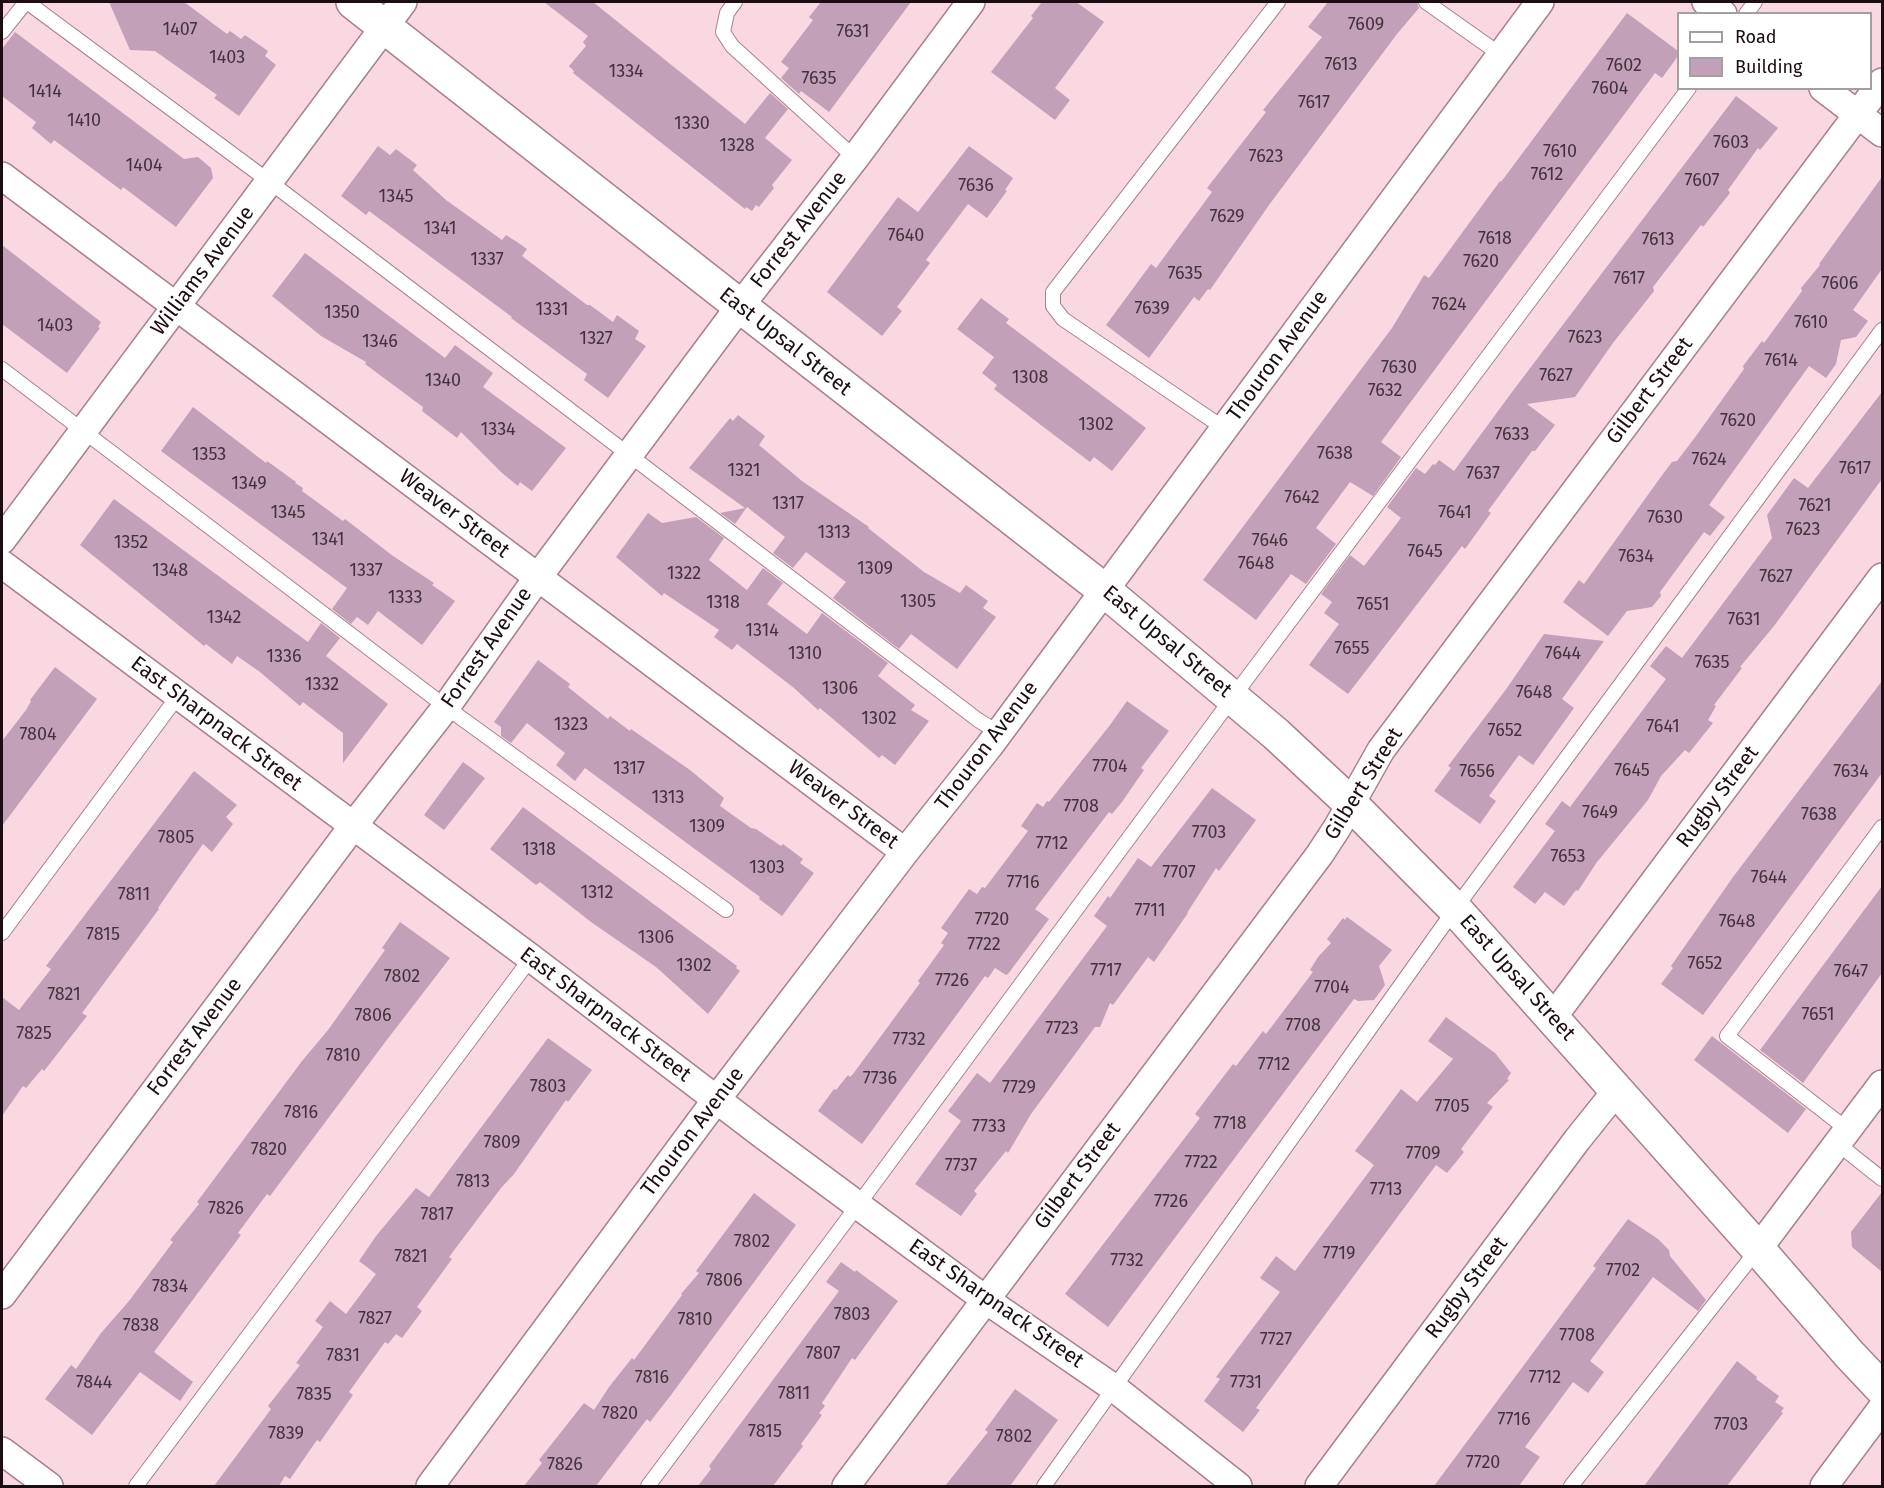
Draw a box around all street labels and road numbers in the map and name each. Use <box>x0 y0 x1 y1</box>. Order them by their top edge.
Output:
street label: Forrest Avenue <box>746 166 852 294</box>
street label: Williams Avenue <box>146 201 260 341</box>
street label: East Upsal Street <box>714 283 856 401</box>
street label: Thouron Avenue <box>1222 286 1334 426</box>
street label: Gilbert Street <box>1602 333 1698 449</box>
street label: Weaver Street <box>394 464 514 564</box>
street label: East Upsal Street <box>1097 581 1237 703</box>
street label: Forrest Avenue <box>436 583 538 713</box>
street label: East Sharpnack Street <box>125 651 307 797</box>
street label: Thouron Avenue <box>930 677 1044 815</box>
street label: Gilbert Street <box>1320 723 1408 845</box>
street label: Rugby Street <box>1671 741 1765 853</box>
street label: Weaver Street <box>783 755 903 855</box>
street label: East Upsal Street <box>1454 910 1580 1046</box>
street label: East Sharpnack Street <box>514 942 696 1088</box>
street label: Forrest Avenue <box>142 973 248 1101</box>
street label: Thouron Avenue <box>636 1063 750 1201</box>
street label: Gilbert Street <box>1030 1118 1126 1234</box>
street label: Rugby Street <box>1420 1232 1514 1344</box>
street label: East Sharpnack Street <box>904 1234 1088 1374</box>

